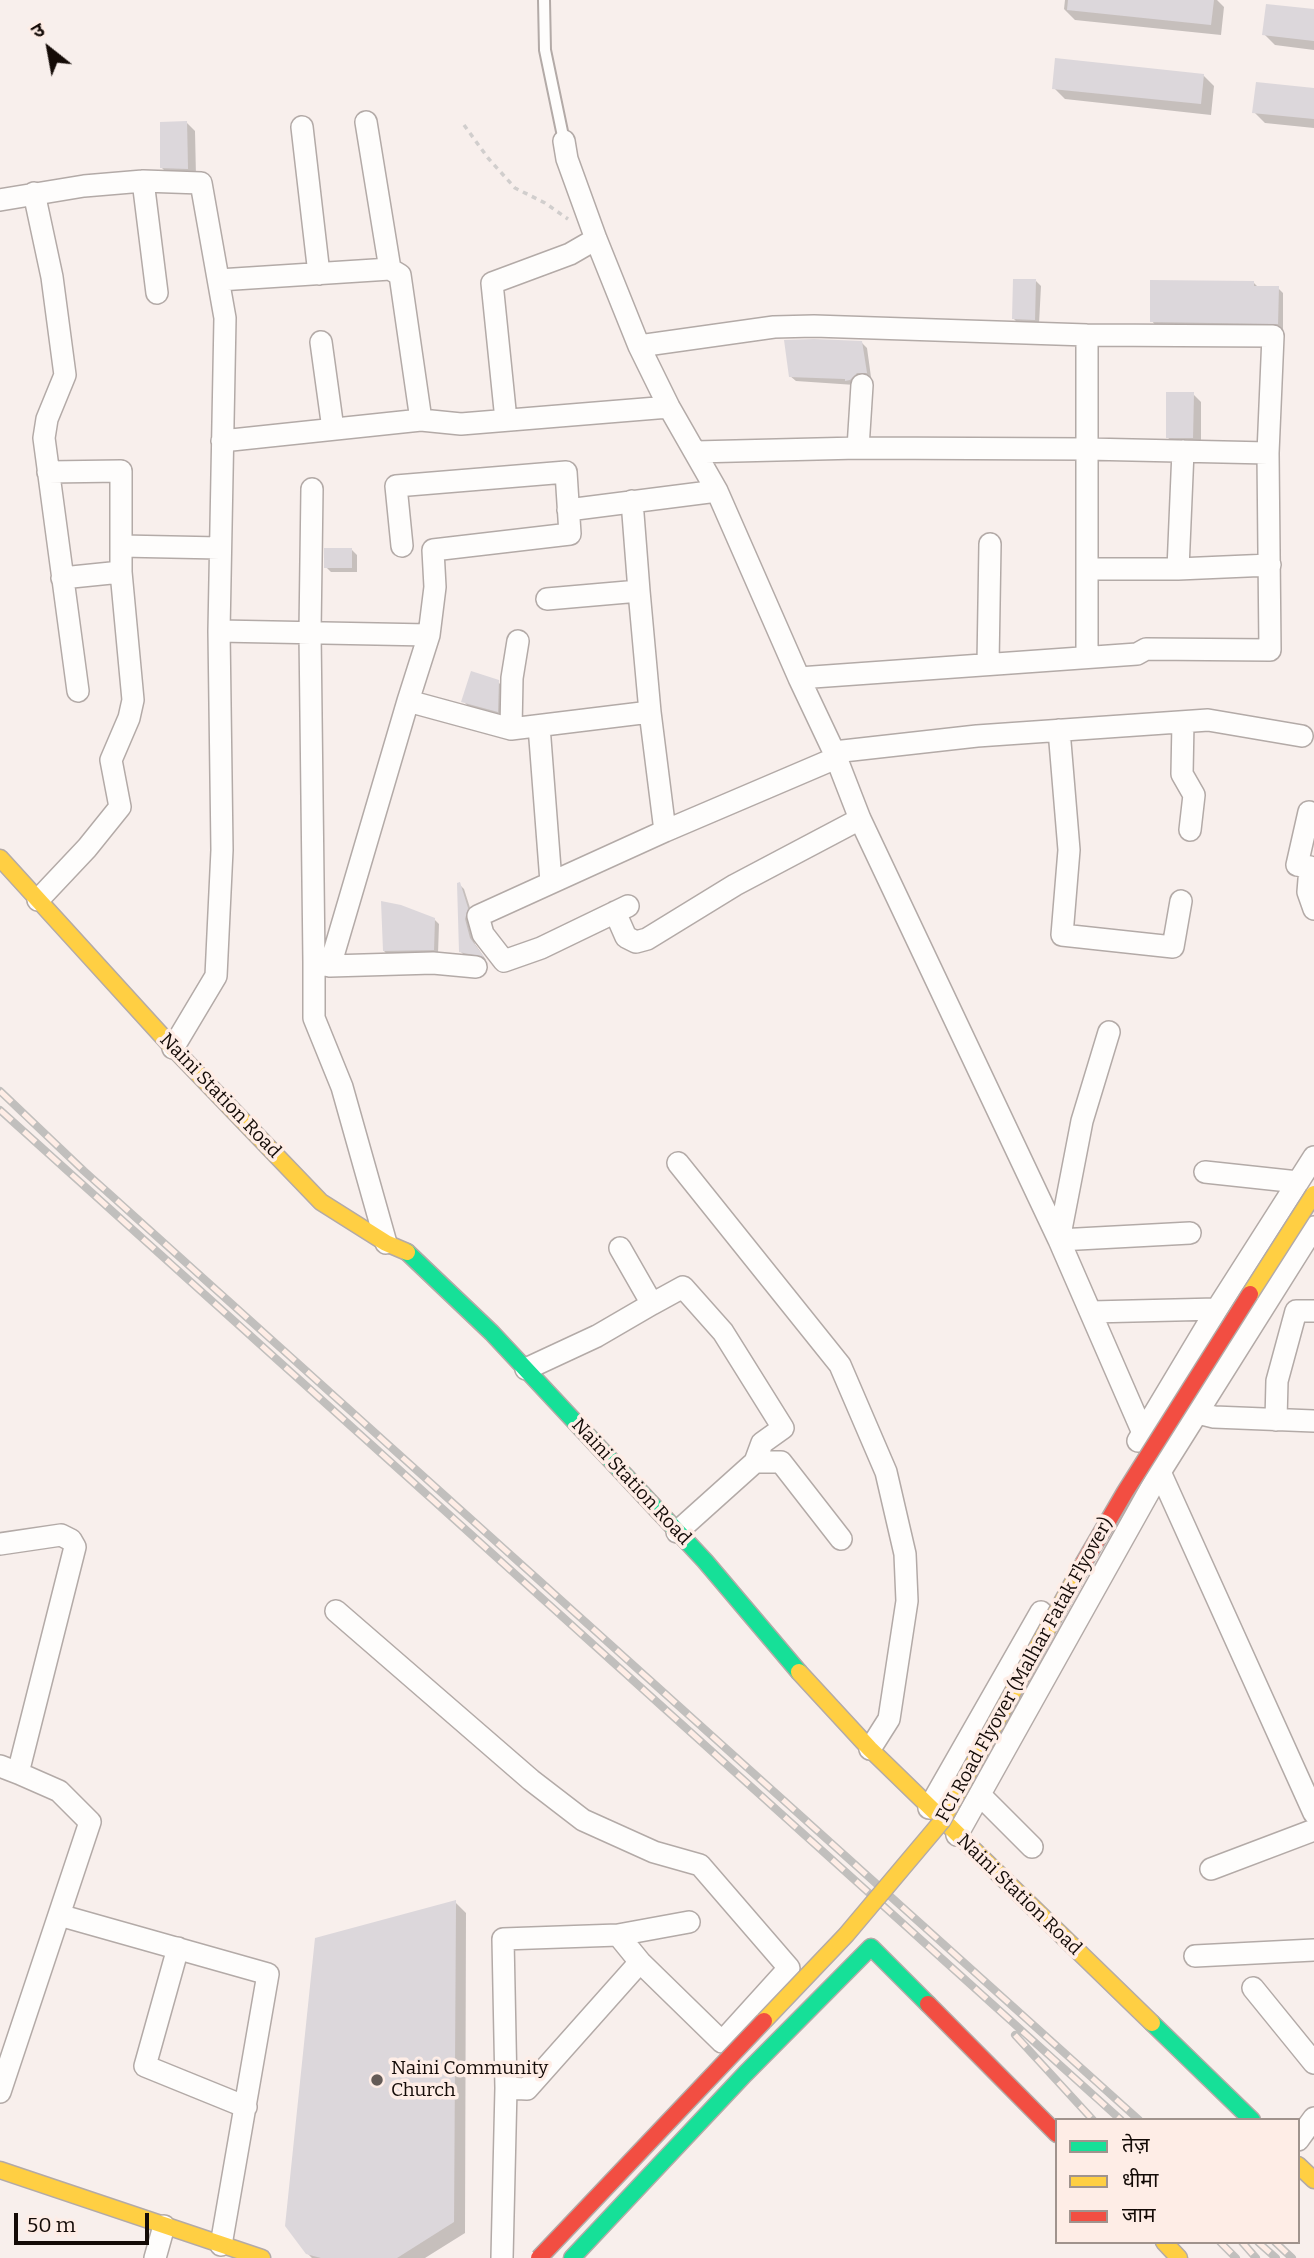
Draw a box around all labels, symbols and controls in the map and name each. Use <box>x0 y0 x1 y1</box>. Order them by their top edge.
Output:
north arrow <box>14 14 84 84</box>
text: उ <box>27 18 49 43</box>
street label: Naini Station Road <box>155 1029 285 1163</box>
street label: Naini Station Road <box>567 1414 695 1550</box>
street label: FCI Road Flyover (Malhar Fatak Flyover) <box>932 1514 1118 1826</box>
street label: Naini Station Road <box>952 1830 1086 1960</box>
place label: Naini Community Church <box>391 2058 548 2102</box>
marker: Naini Community Church <box>369 2072 385 2088</box>
legend <box>1055 2118 1300 2244</box>
text: तेज़ <box>1122 2132 1150 2158</box>
text: धीमा <box>1122 2167 1158 2193</box>
scale bar <box>18 2198 152 2242</box>
text: जाम <box>1122 2202 1156 2228</box>
text: 50 m <box>27 2212 76 2238</box>

